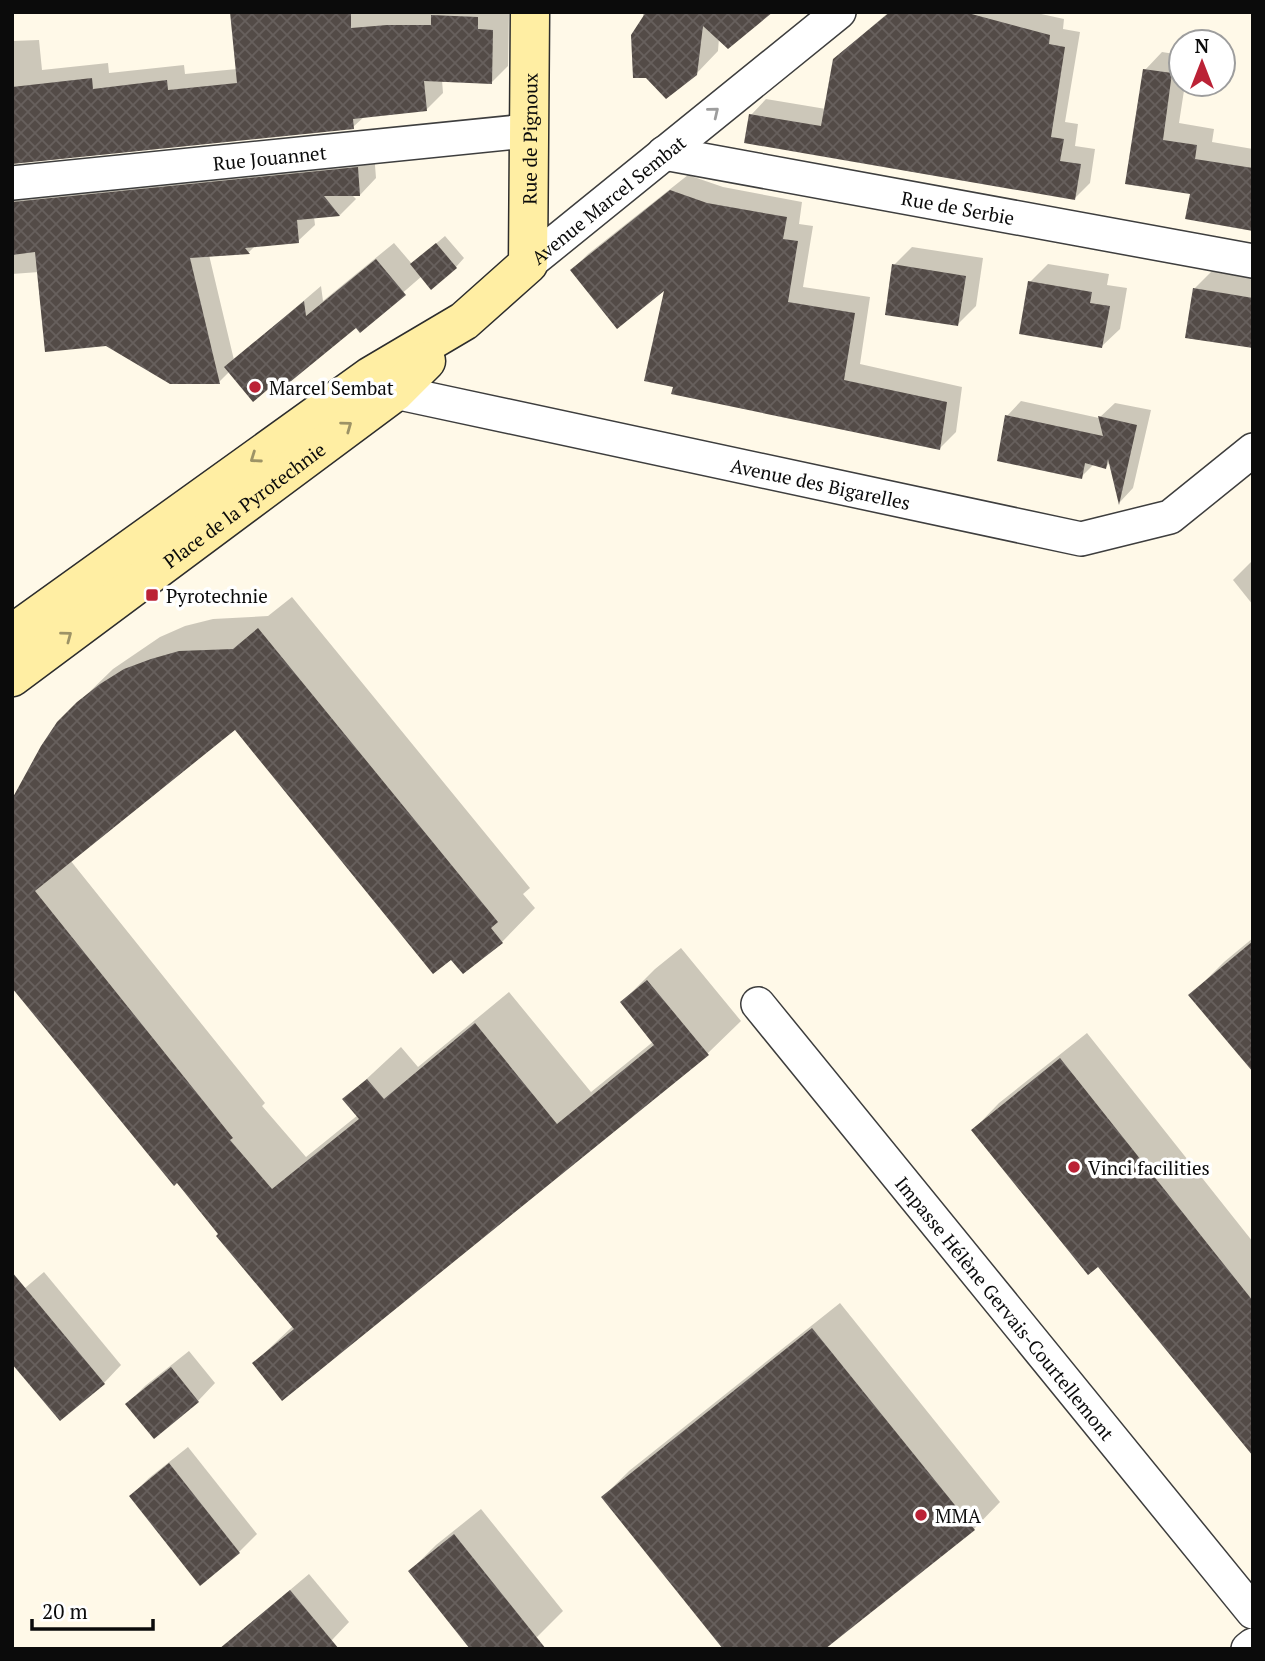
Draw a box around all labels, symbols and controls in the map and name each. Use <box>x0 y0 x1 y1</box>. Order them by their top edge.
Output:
north arrow <box>1167 28 1237 98</box>
text: N <box>1195 33 1210 58</box>
street label: Rue de Pignoux <box>516 73 542 205</box>
one-way arrow <box>706 108 718 121</box>
street label: Avenue Marcel Sembat <box>526 129 690 269</box>
street label: Rue Jouannet <box>212 139 328 175</box>
street label: Rue de Serbie <box>899 184 1017 230</box>
place label: Marcel Sembat <box>269 375 394 400</box>
marker: Marcel Sembat <box>247 379 263 395</box>
one-way arrow <box>339 422 352 435</box>
street label: Place de la Pyrotechnie <box>158 436 330 573</box>
one-way arrow <box>250 450 263 462</box>
street label: Avenue des Bigarelles <box>729 452 913 515</box>
place label: Pyrotechnie <box>166 583 268 608</box>
marker: Pyrotechnie <box>144 587 160 603</box>
one-way arrow <box>59 632 72 644</box>
place label: Vinci facilities <box>1088 1155 1210 1180</box>
marker: Vinci facilities <box>1066 1159 1082 1175</box>
street label: Impasse Hélène Gervais-Courtellemont <box>891 1171 1120 1445</box>
place label: MMA <box>935 1503 981 1528</box>
marker: MMA <box>913 1507 929 1523</box>
scale bar <box>32 1588 152 1632</box>
text: 20 m <box>42 1597 88 1625</box>

